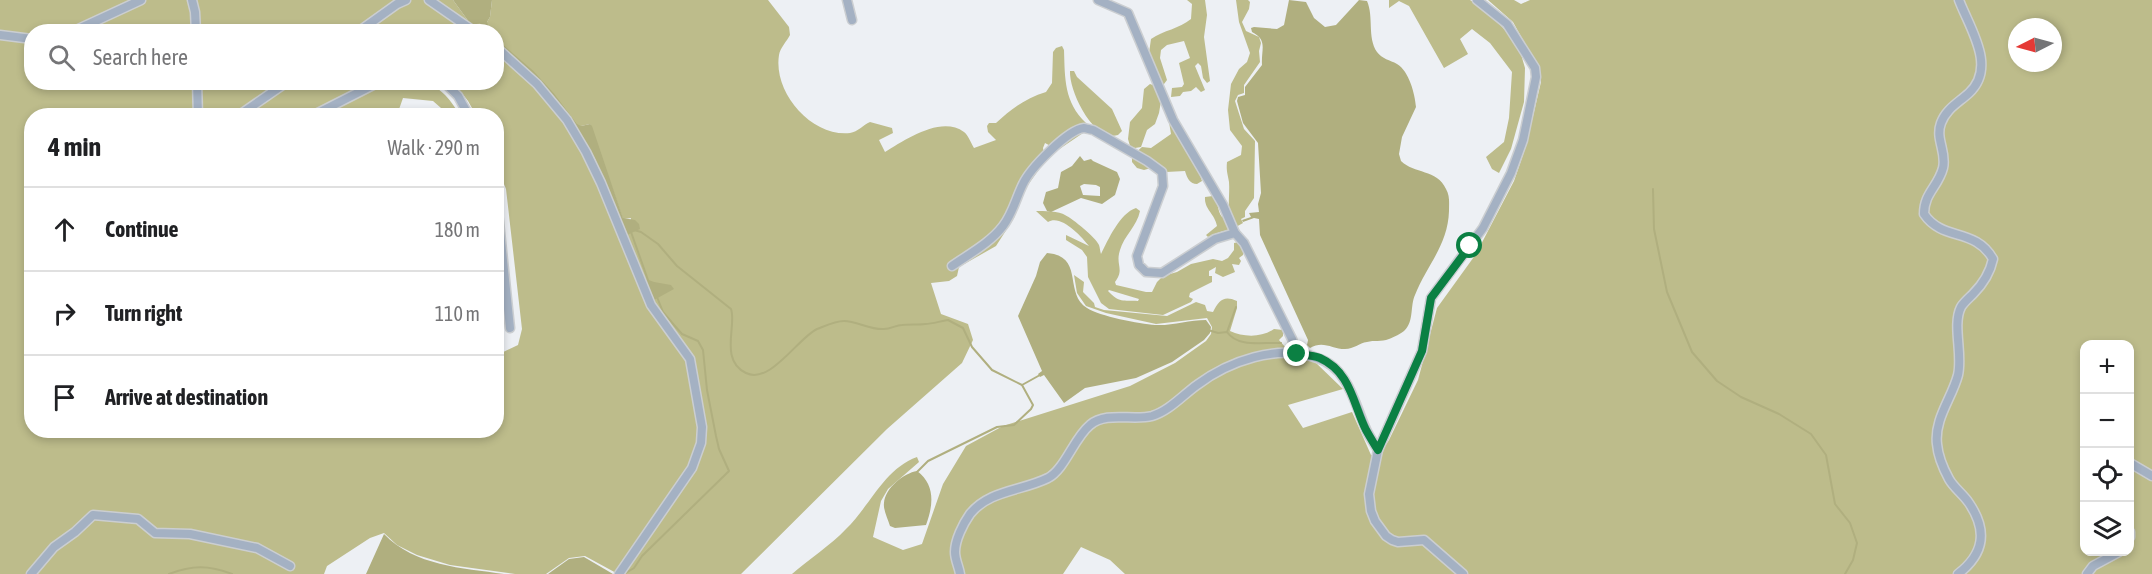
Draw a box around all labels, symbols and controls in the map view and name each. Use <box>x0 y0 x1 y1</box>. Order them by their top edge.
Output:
north arrow <box>2008 18 2062 72</box>
search box <box>24 24 504 90</box>
icon: search <box>45 41 78 74</box>
text: Search here <box>93 44 188 70</box>
text: 4 min <box>48 132 101 162</box>
text: Walk · 290 m <box>388 136 480 159</box>
icon: ahead <box>48 213 81 246</box>
text: Continue <box>105 216 179 242</box>
text: 180 m <box>435 218 480 241</box>
route start <box>1456 232 1482 258</box>
icon: right <box>48 297 81 330</box>
text: Turn right <box>105 300 182 326</box>
text: 110 m <box>435 302 480 325</box>
route end <box>1283 340 1309 366</box>
map controls <box>2080 340 2134 556</box>
button: + <box>2080 340 2134 394</box>
icon: arrive <box>48 381 81 414</box>
text: Arrive at destination <box>105 384 268 410</box>
button: − <box>2080 394 2134 448</box>
button: locate <box>2080 448 2134 502</box>
button: layers <box>2080 502 2134 556</box>

